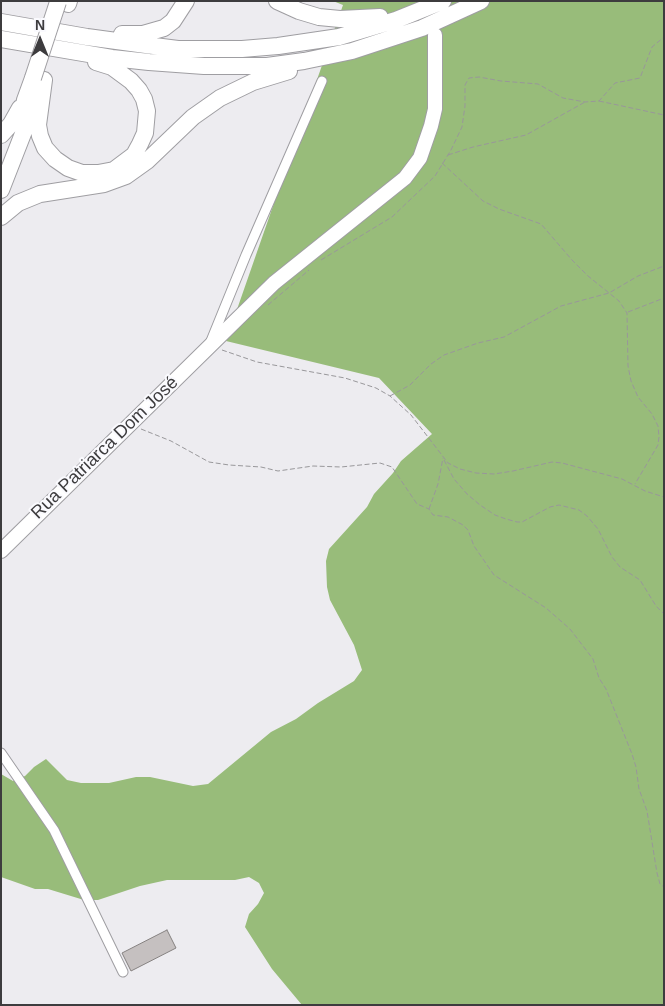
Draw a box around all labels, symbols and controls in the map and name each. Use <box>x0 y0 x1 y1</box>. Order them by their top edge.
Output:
north arrow <box>15 15 65 65</box>
text: N <box>35 17 45 33</box>
street label: Rua Patriarca Dom José <box>27 372 183 524</box>

